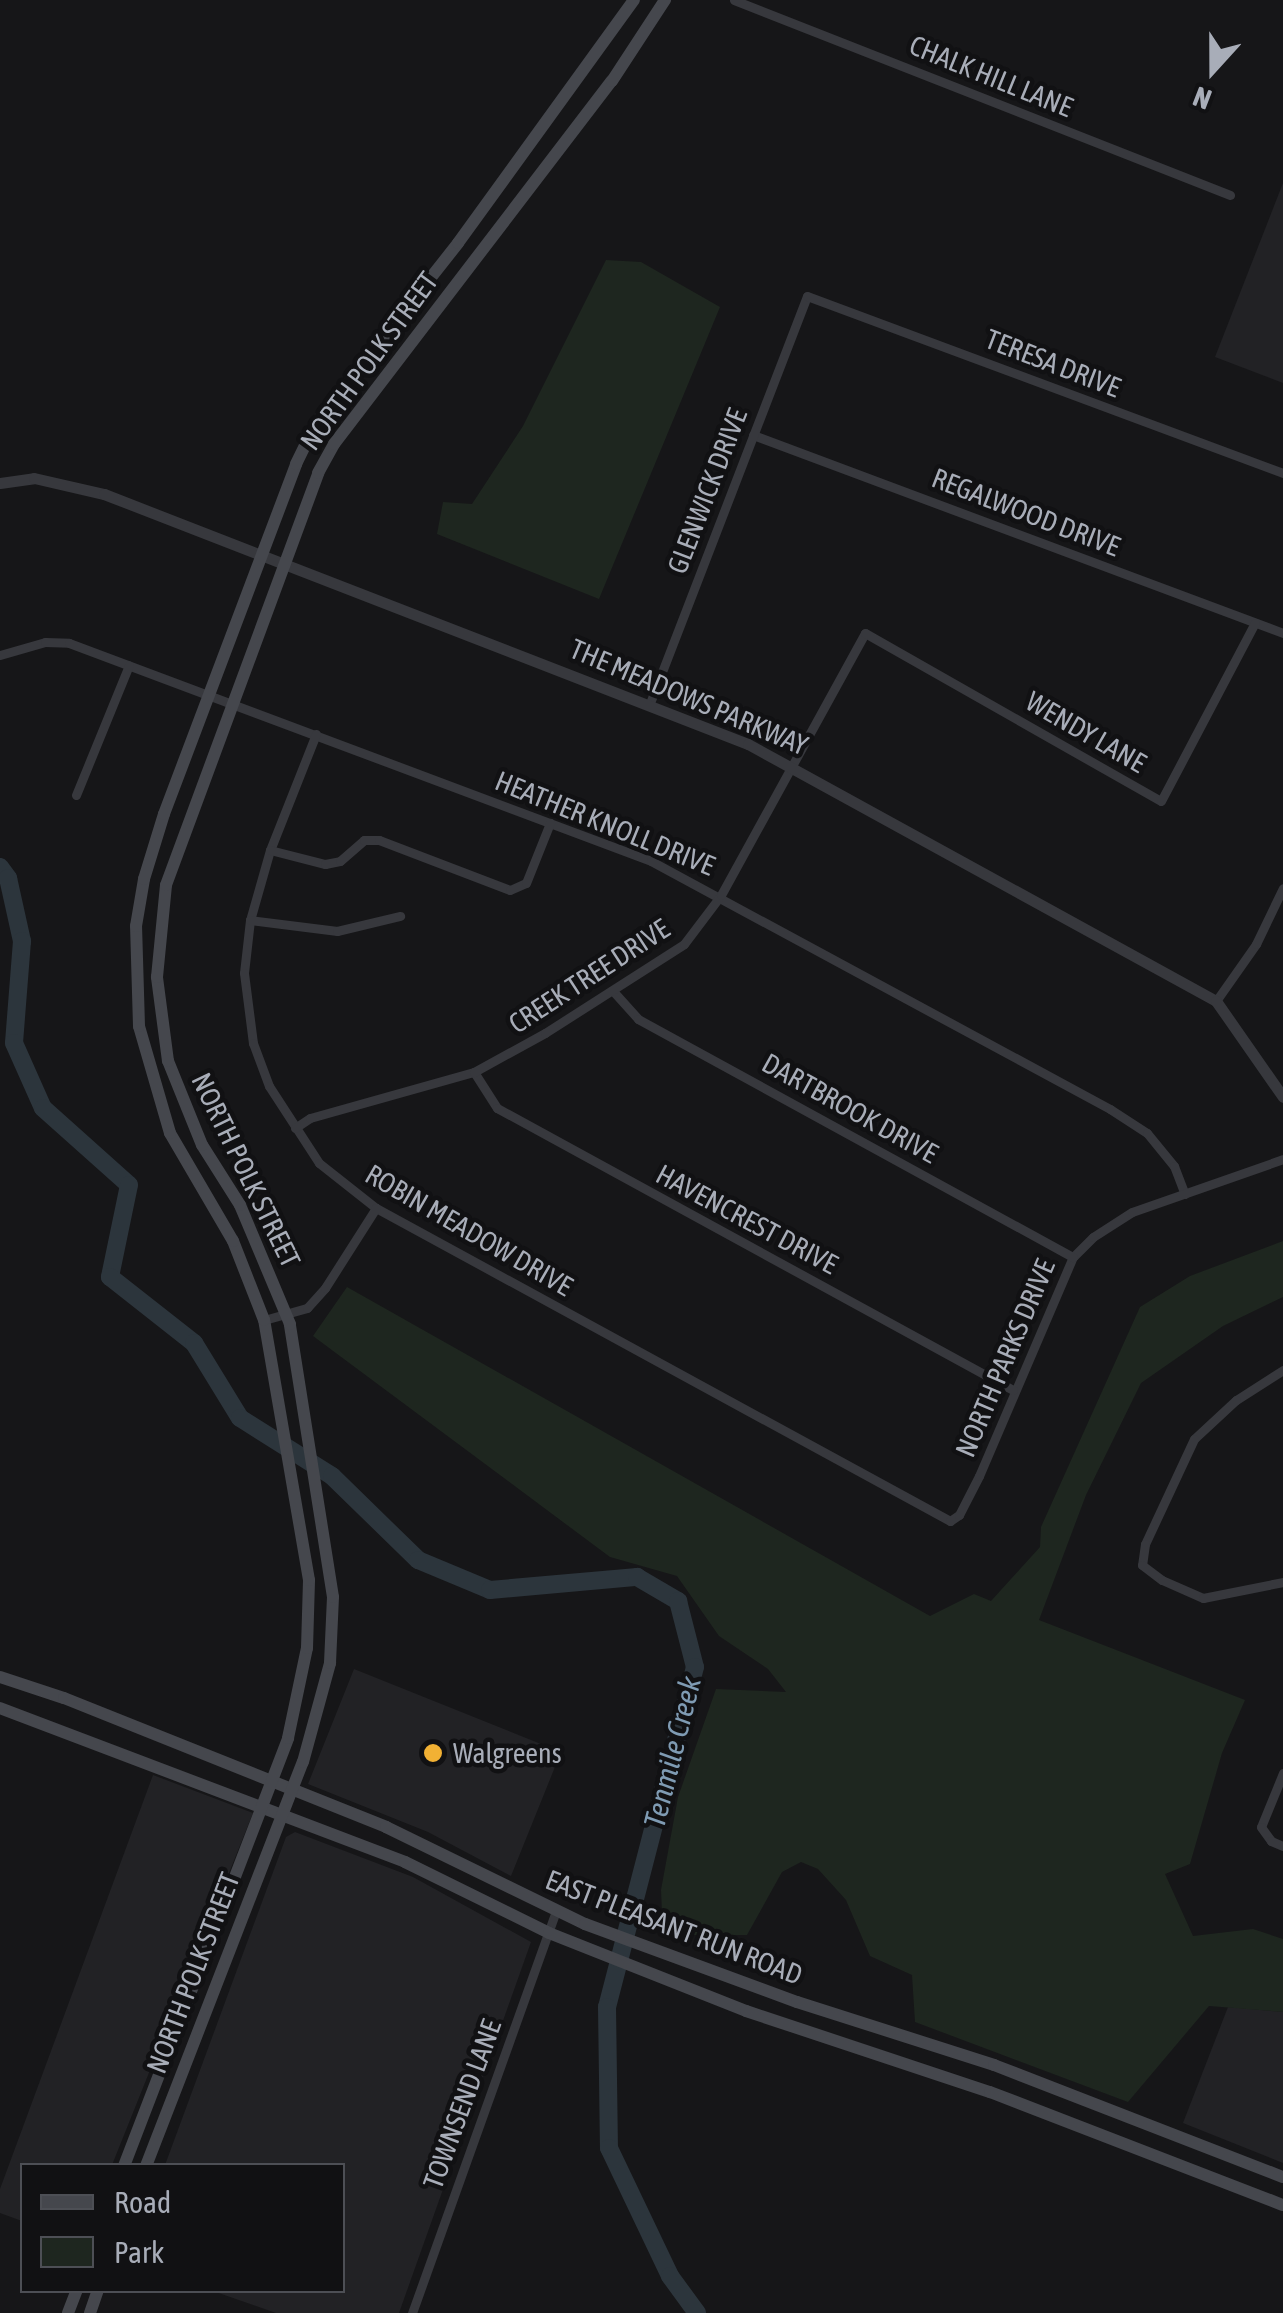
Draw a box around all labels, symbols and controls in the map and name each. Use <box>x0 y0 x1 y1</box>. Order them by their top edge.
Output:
north arrow <box>1163 20 1263 120</box>
street label: CHALK HILL LANE <box>905 28 1077 124</box>
text: N <box>1189 80 1216 116</box>
street label: NORTH POLK STREET <box>293 265 445 457</box>
street label: TERESA DRIVE <box>981 322 1125 404</box>
street label: GLENWICK DRIVE <box>660 404 754 578</box>
street label: REGALWOOD DRIVE <box>927 461 1125 563</box>
street label: THE MEADOWS PARKWAY <box>565 632 813 762</box>
street label: WENDY LANE <box>1020 684 1152 780</box>
street label: HEATHER KNOLL DRIVE <box>490 764 720 882</box>
street label: CREEK TREE DRIVE <box>502 912 676 1040</box>
street label: DARTBROOK DRIVE <box>756 1046 944 1170</box>
street label: NORTH POLK STREET <box>184 1067 308 1273</box>
street label: ROBIN MEADOW DRIVE <box>359 1157 579 1303</box>
street label: HAVENCREST DRIVE <box>651 1157 843 1281</box>
street label: NORTH PARKS DRIVE <box>948 1254 1062 1462</box>
water label: Tenmile Creek <box>636 1673 708 1831</box>
place label: Walgreens <box>453 1736 562 1770</box>
marker: Walgreens <box>422 1742 444 1764</box>
street label: EAST PLEASANT RUN ROAD <box>541 1863 807 1991</box>
street label: NORTH POLK STREET <box>139 1868 247 2078</box>
street label: TOWNSEND LANE <box>416 2015 508 2193</box>
legend <box>20 2163 345 2293</box>
text: Road <box>114 2185 171 2219</box>
text: Park <box>114 2235 164 2269</box>

